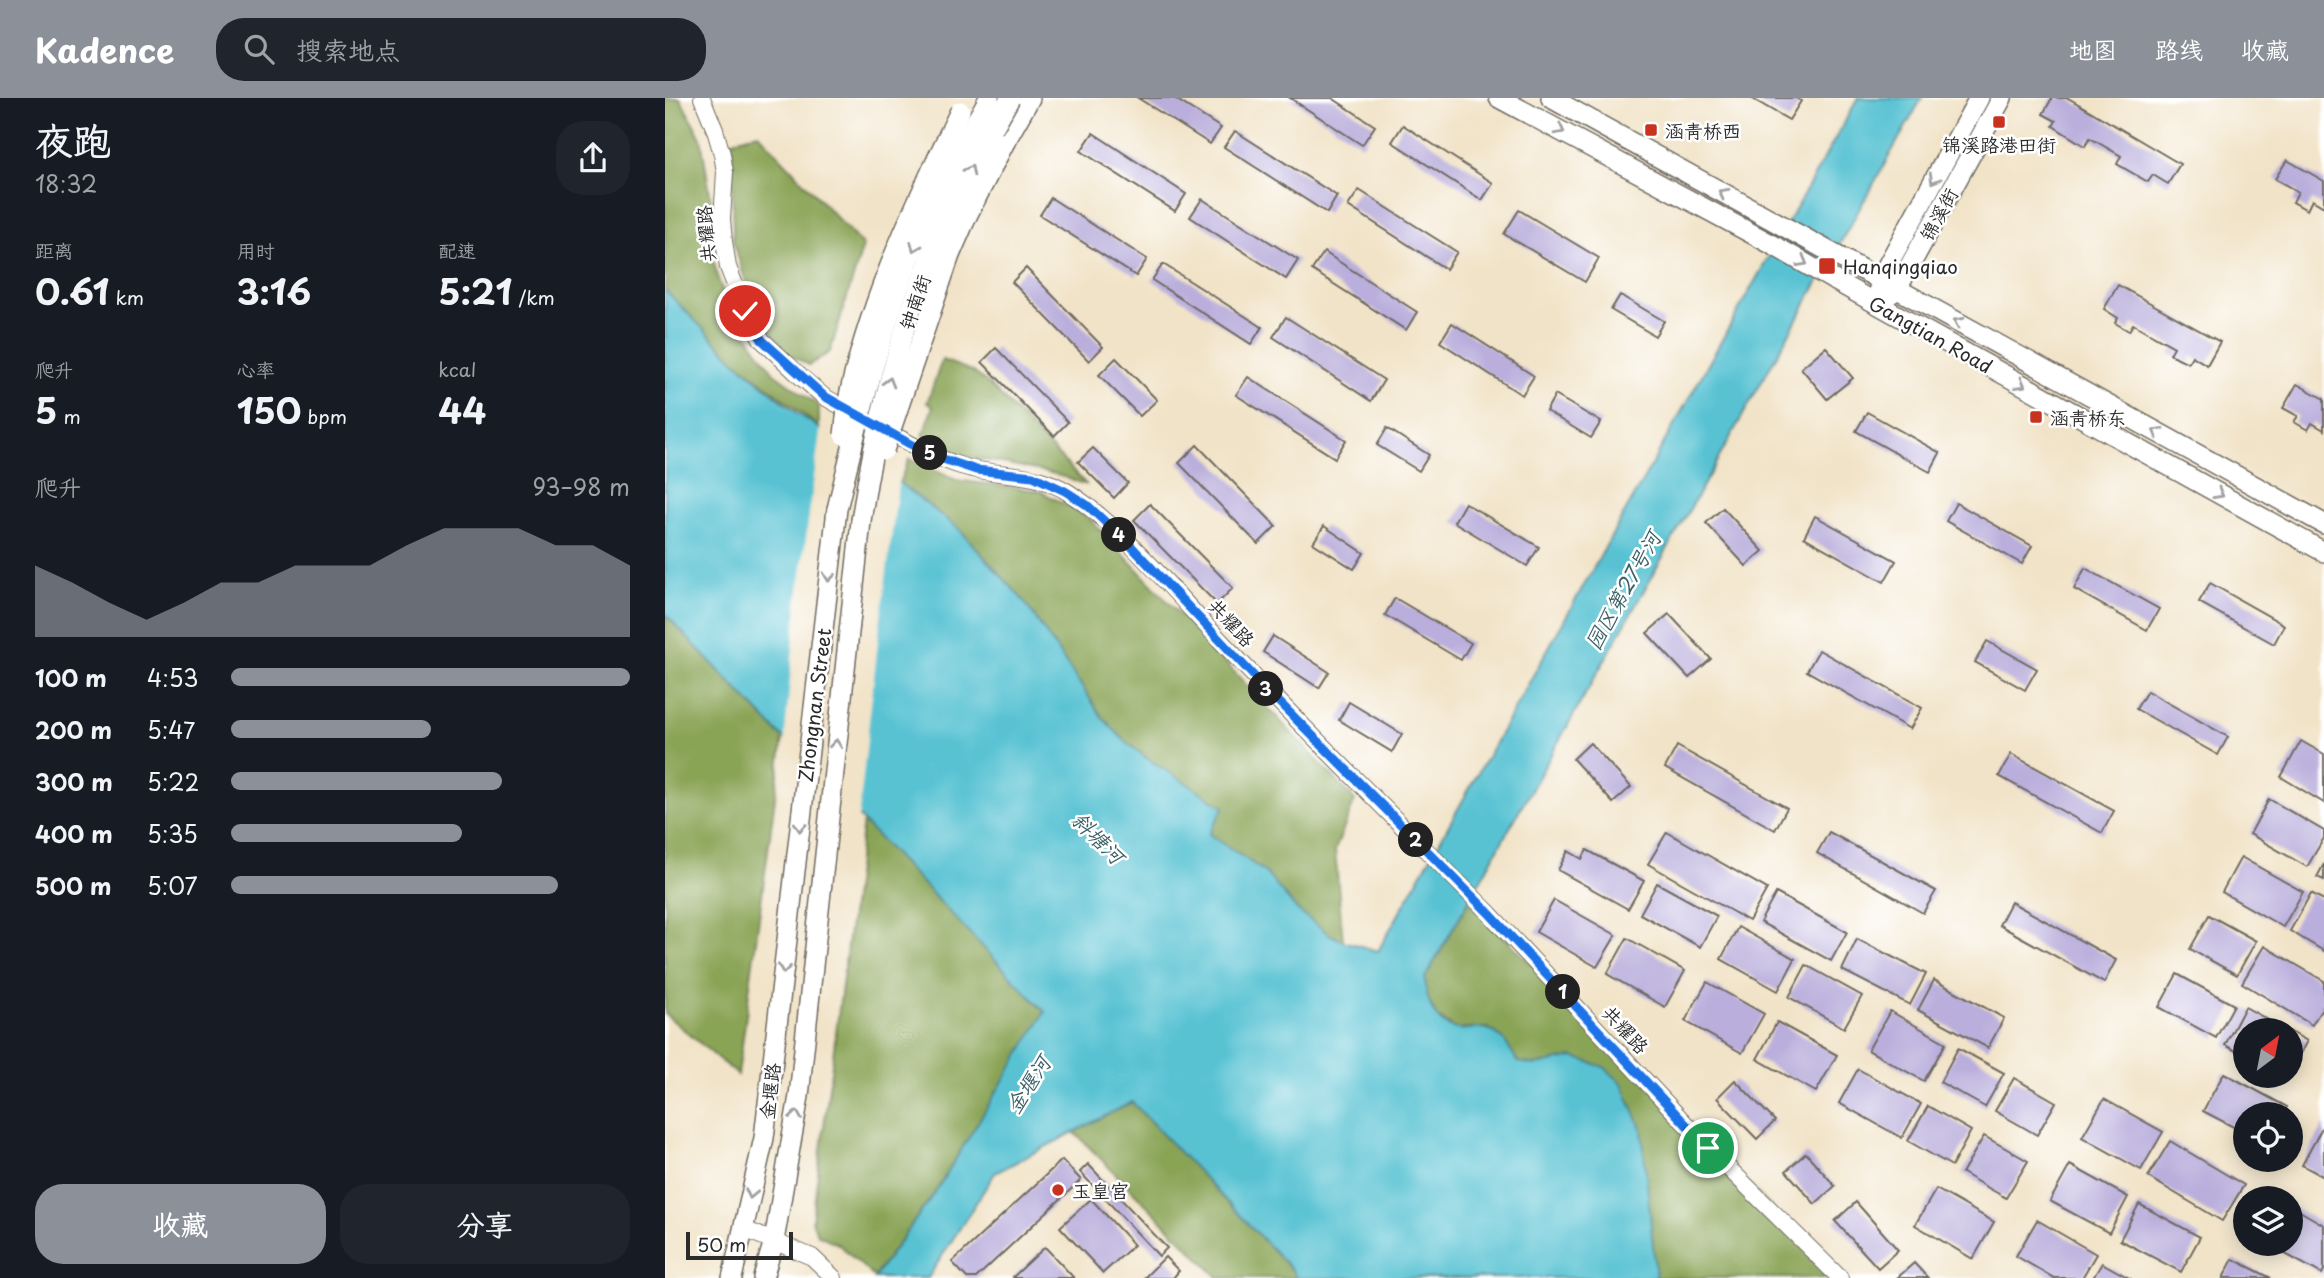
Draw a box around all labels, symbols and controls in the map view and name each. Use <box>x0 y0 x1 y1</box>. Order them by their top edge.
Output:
search box <box>216 18 706 81</box>
text: Kadence <box>35 24 174 74</box>
icon: search <box>240 30 278 68</box>
text: 搜索地点 <box>296 30 400 69</box>
text: 地图 <box>2069 31 2117 67</box>
text: 路线 <box>2155 31 2203 67</box>
text: 收藏 <box>2241 31 2289 67</box>
text: 夜跑 <box>35 111 111 168</box>
marker: 锦溪路港田街 <box>1991 114 2007 130</box>
place label: 涵青桥西 <box>1665 116 1741 144</box>
button: share <box>556 121 630 195</box>
one-way arrow <box>1552 122 1565 136</box>
marker: 涵青桥西 <box>1643 122 1659 138</box>
place label: 锦溪路港田街 <box>1942 130 2056 158</box>
one-way arrow <box>962 165 976 177</box>
text: 18:32 <box>35 166 97 201</box>
one-way arrow <box>1929 172 1942 185</box>
street label: 锦溪街 <box>1912 182 1964 246</box>
one-way arrow <box>1718 188 1731 201</box>
street label: 共耀路 <box>689 204 721 264</box>
text: 距离 <box>35 236 73 264</box>
text: 用时 <box>237 236 275 264</box>
text: 配速 <box>438 236 476 264</box>
one-way arrow <box>909 240 923 252</box>
place label: Hanqingqiao <box>1843 252 1958 280</box>
one-way arrow <box>1795 254 1808 267</box>
marker: Hanqingqiao <box>1817 256 1837 276</box>
text: 0.61 <box>35 264 109 317</box>
text: 3:16 <box>237 264 311 317</box>
text: 5:21 <box>438 264 512 317</box>
street label: 钟南街 <box>891 270 937 334</box>
pin <box>715 281 775 341</box>
text: km <box>109 283 144 311</box>
text: /km <box>512 283 555 311</box>
street label: Gangtian Road <box>1864 288 1998 380</box>
icon: check <box>726 292 764 330</box>
one-way arrow <box>1952 317 1965 330</box>
text: 爬升 <box>35 355 73 383</box>
text: 心率 <box>237 355 275 383</box>
text: kcal <box>438 355 476 383</box>
one-way arrow <box>881 376 896 388</box>
one-way arrow <box>2013 376 2026 389</box>
text: 5 <box>35 383 57 436</box>
text: 150 <box>237 383 301 436</box>
text: 44 <box>438 383 486 436</box>
text: m <box>57 402 81 430</box>
text: bpm <box>301 402 347 430</box>
place label: 涵青桥东 <box>2050 403 2126 431</box>
marker: 涵青桥东 <box>2028 409 2044 425</box>
one-way arrow <box>2152 427 2164 440</box>
pin: 5 <box>912 436 947 470</box>
text: 5 <box>923 438 936 466</box>
text: 爬升 <box>35 469 81 504</box>
text: 93–98 m <box>533 469 630 504</box>
one-way arrow <box>2212 486 2225 499</box>
pin: 4 <box>1101 518 1137 552</box>
text: 4 <box>1112 520 1125 548</box>
water label: 园区第27号河 <box>1576 522 1669 655</box>
one-way arrow <box>822 571 837 583</box>
street label: 共耀路 <box>1202 592 1262 652</box>
street label: Zhongnan Street <box>791 626 837 784</box>
text: 100 m <box>35 660 107 695</box>
text: 4:53 <box>147 660 198 695</box>
pin: 3 <box>1249 672 1283 706</box>
text: 3 <box>1259 674 1272 702</box>
text: 200 m <box>35 712 112 747</box>
text: 5:47 <box>147 712 195 747</box>
one-way arrow <box>829 739 844 750</box>
text: 300 m <box>35 764 113 799</box>
text: 5:22 <box>147 764 199 799</box>
water label: 斜塘河 <box>1065 803 1135 873</box>
text: 400 m <box>35 816 113 851</box>
text: 5:35 <box>147 816 198 851</box>
one-way arrow <box>793 822 808 833</box>
pin: 2 <box>1399 822 1433 858</box>
text: 2 <box>1409 825 1422 853</box>
text: 500 m <box>35 868 112 903</box>
text: 5:07 <box>147 868 198 903</box>
one-way arrow <box>777 963 792 975</box>
pin: 1 <box>1545 974 1581 1010</box>
text: 1 <box>1558 977 1567 1005</box>
street label: 共耀路 <box>1596 999 1656 1059</box>
north arrow <box>2233 1018 2303 1088</box>
map controls <box>2233 1018 2303 1256</box>
water label: 金堰河 <box>996 1046 1059 1119</box>
street label: 金堰路 <box>752 1061 786 1121</box>
button: locate <box>2233 1102 2303 1172</box>
one-way arrow <box>788 1109 803 1121</box>
pin <box>1678 1118 1738 1178</box>
icon: arrive <box>1689 1129 1727 1167</box>
place label: 玉皇宫 <box>1072 1176 1129 1204</box>
marker: 玉皇宫 <box>1050 1182 1066 1198</box>
button: 收藏 <box>35 1184 326 1264</box>
button: 分享 <box>340 1184 630 1264</box>
button: layers <box>2233 1186 2303 1256</box>
one-way arrow <box>745 1188 760 1200</box>
scale bar <box>686 1229 793 1261</box>
text: 50 m <box>697 1230 746 1258</box>

